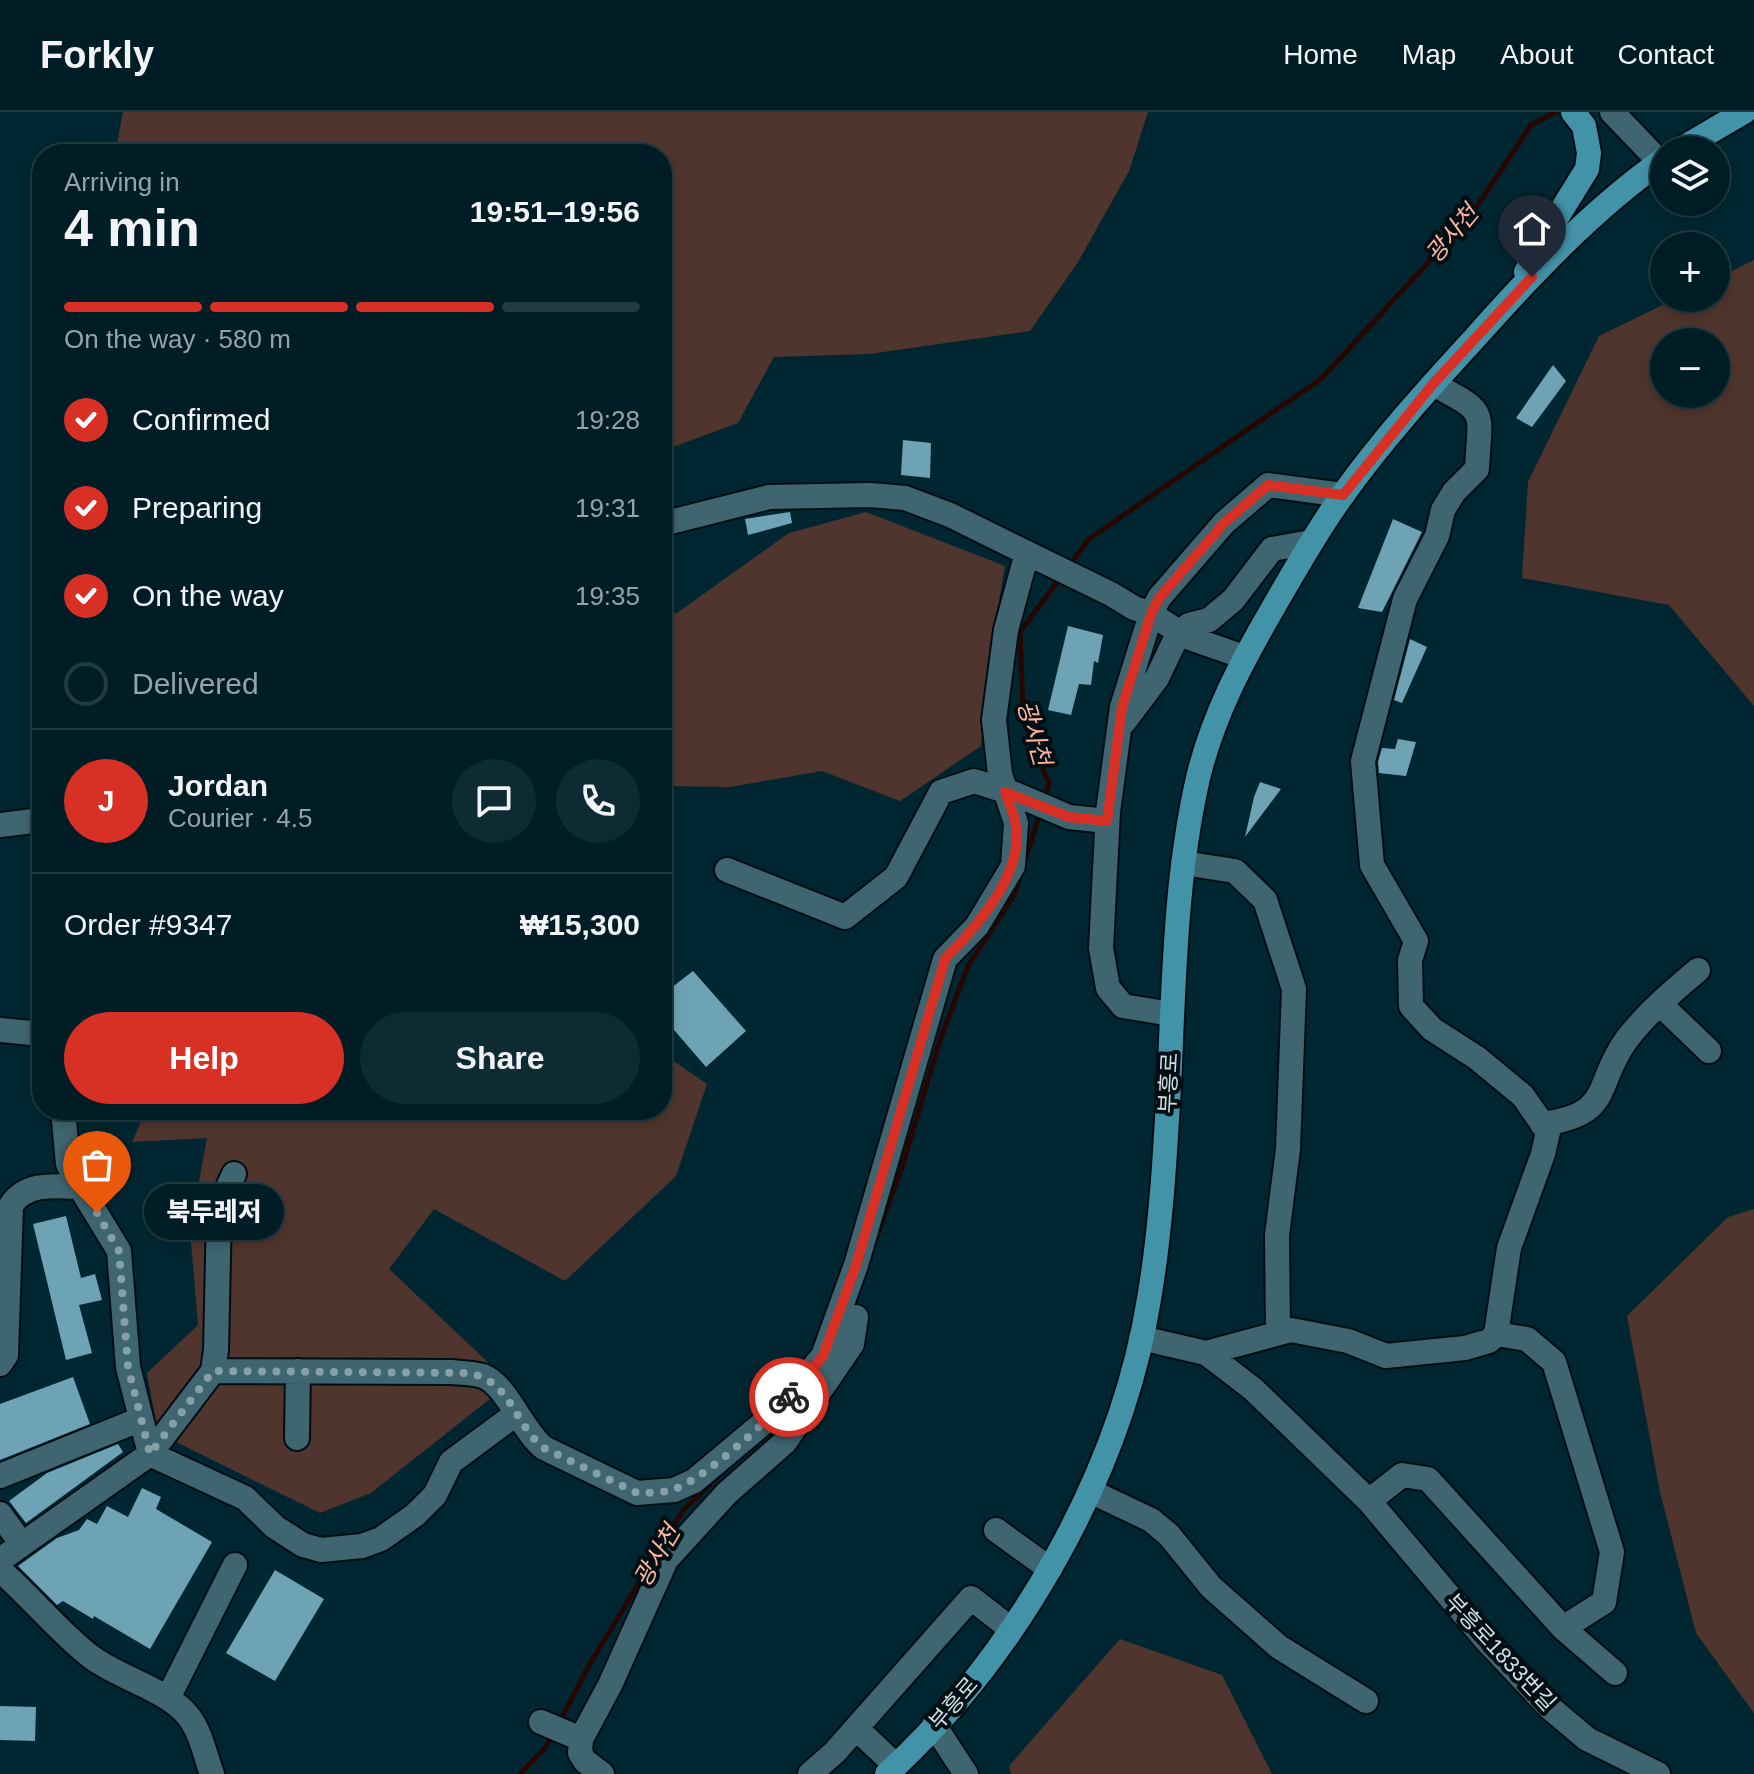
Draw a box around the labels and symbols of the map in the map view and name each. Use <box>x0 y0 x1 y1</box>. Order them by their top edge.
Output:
pin <box>1498 195 1566 277</box>
water label: 광사천 <box>1420 197 1485 268</box>
water label: 광사천 <box>1012 697 1057 771</box>
street label: 부흥로 <box>1154 1052 1183 1114</box>
pin <box>63 1131 131 1213</box>
callout: 북두레저 <box>145 1185 285 1241</box>
courier <box>749 1357 829 1437</box>
water label: 광사천 <box>628 1518 686 1591</box>
street label: 부흥로1833번길 <box>1440 1589 1561 1716</box>
street label: 부흥로 <box>924 1672 983 1734</box>

